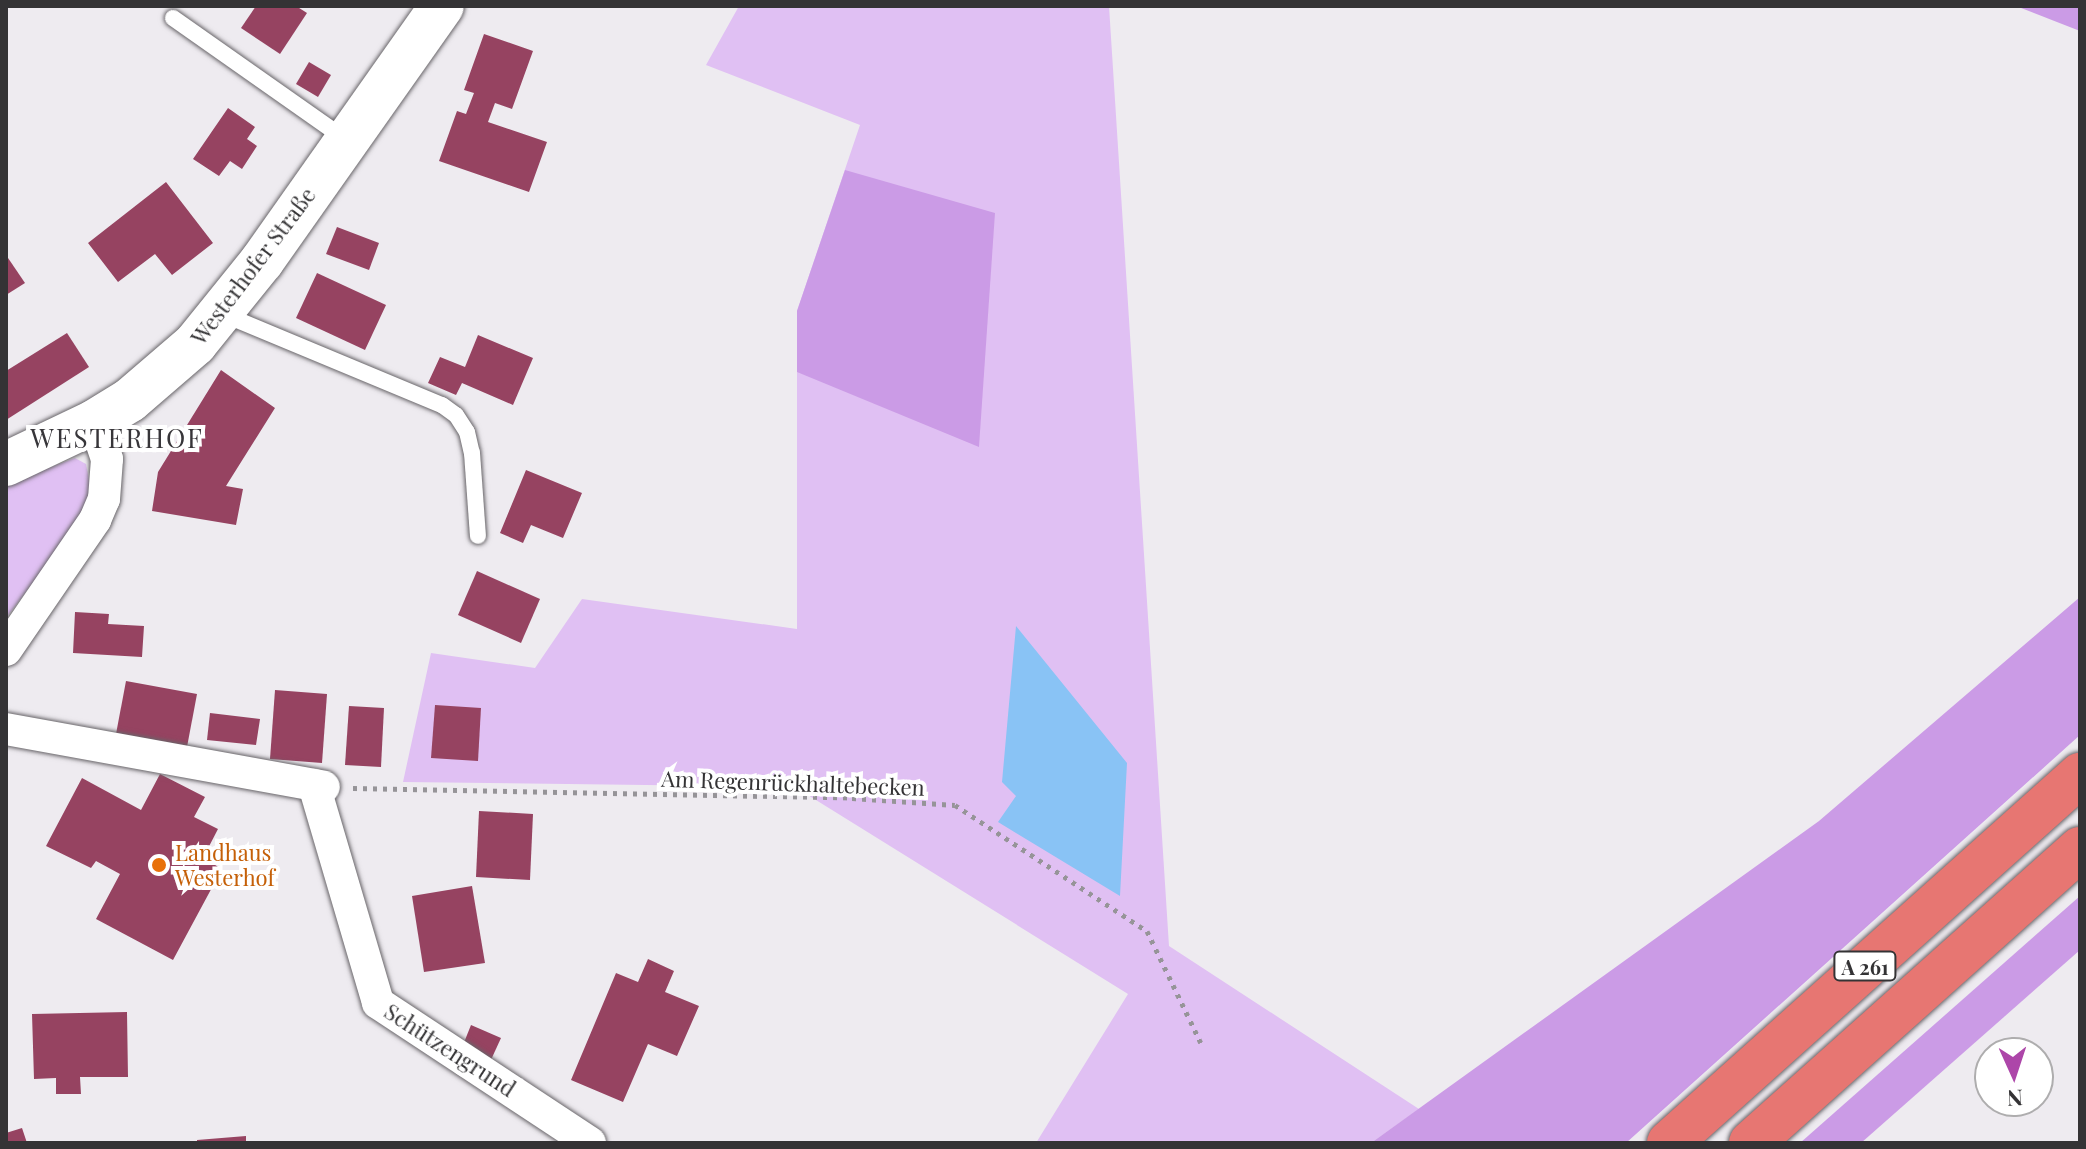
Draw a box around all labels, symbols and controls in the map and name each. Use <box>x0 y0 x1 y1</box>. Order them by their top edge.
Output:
street label: Westerhofer Straße <box>185 182 321 350</box>
district label: WESTERHOF <box>30 422 204 454</box>
street label: Am Regenrückhaltebecken <box>661 765 925 801</box>
place label: Landhaus Westerhof <box>175 839 275 890</box>
marker: Landhaus Westerhof <box>150 856 168 874</box>
road number: A 261 <box>1833 950 1897 982</box>
street label: Schützengrund <box>380 998 520 1102</box>
north arrow <box>1974 1037 2054 1117</box>
text: N <box>2006 1084 2024 1114</box>

